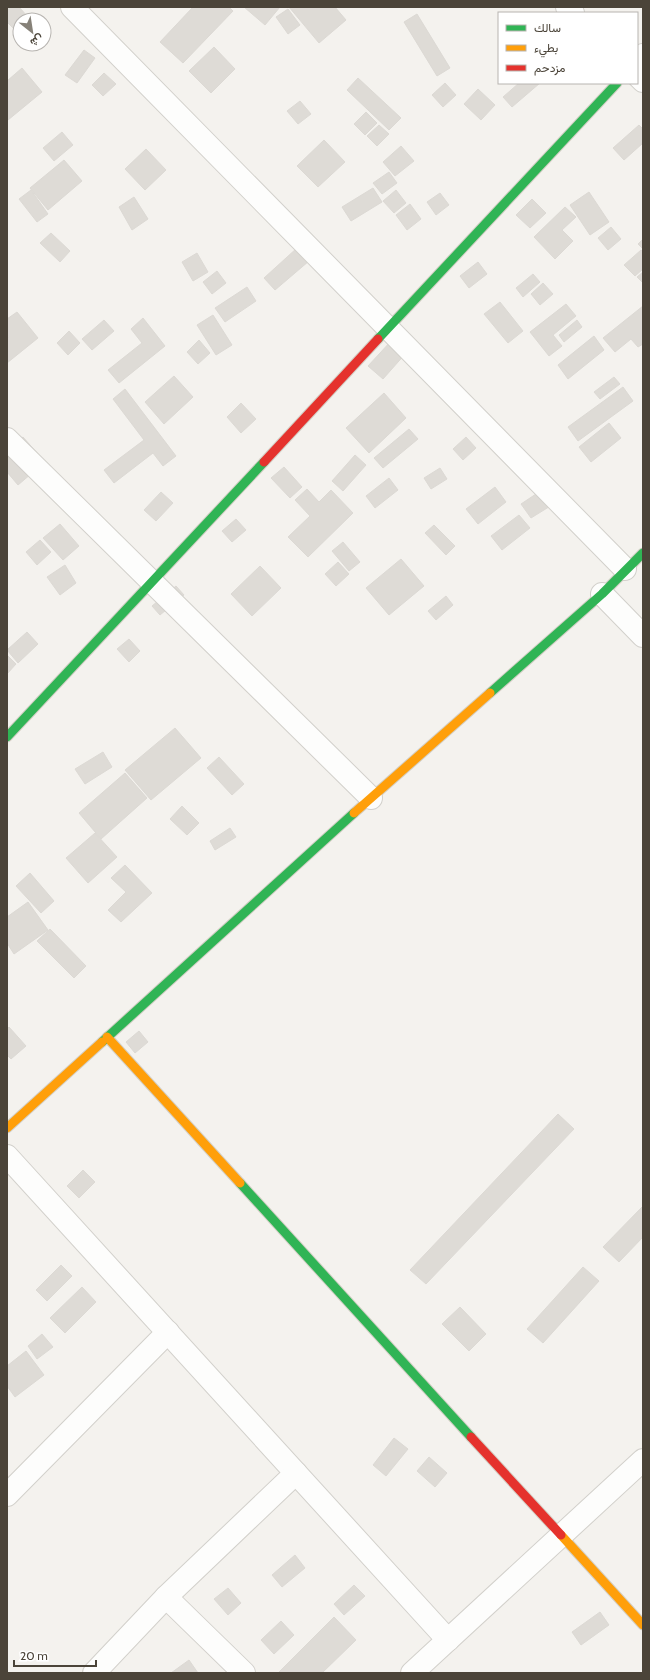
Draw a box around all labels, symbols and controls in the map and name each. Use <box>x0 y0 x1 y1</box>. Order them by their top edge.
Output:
north arrow <box>12 12 52 52</box>
legend <box>498 12 638 84</box>
text: سالك <box>534 20 561 35</box>
text: ش <box>28 31 46 50</box>
text: بطيء <box>534 40 558 58</box>
text: مزدحم <box>534 60 565 76</box>
scale bar <box>14 1642 96 1668</box>
text: 20 m <box>20 1648 48 1663</box>

